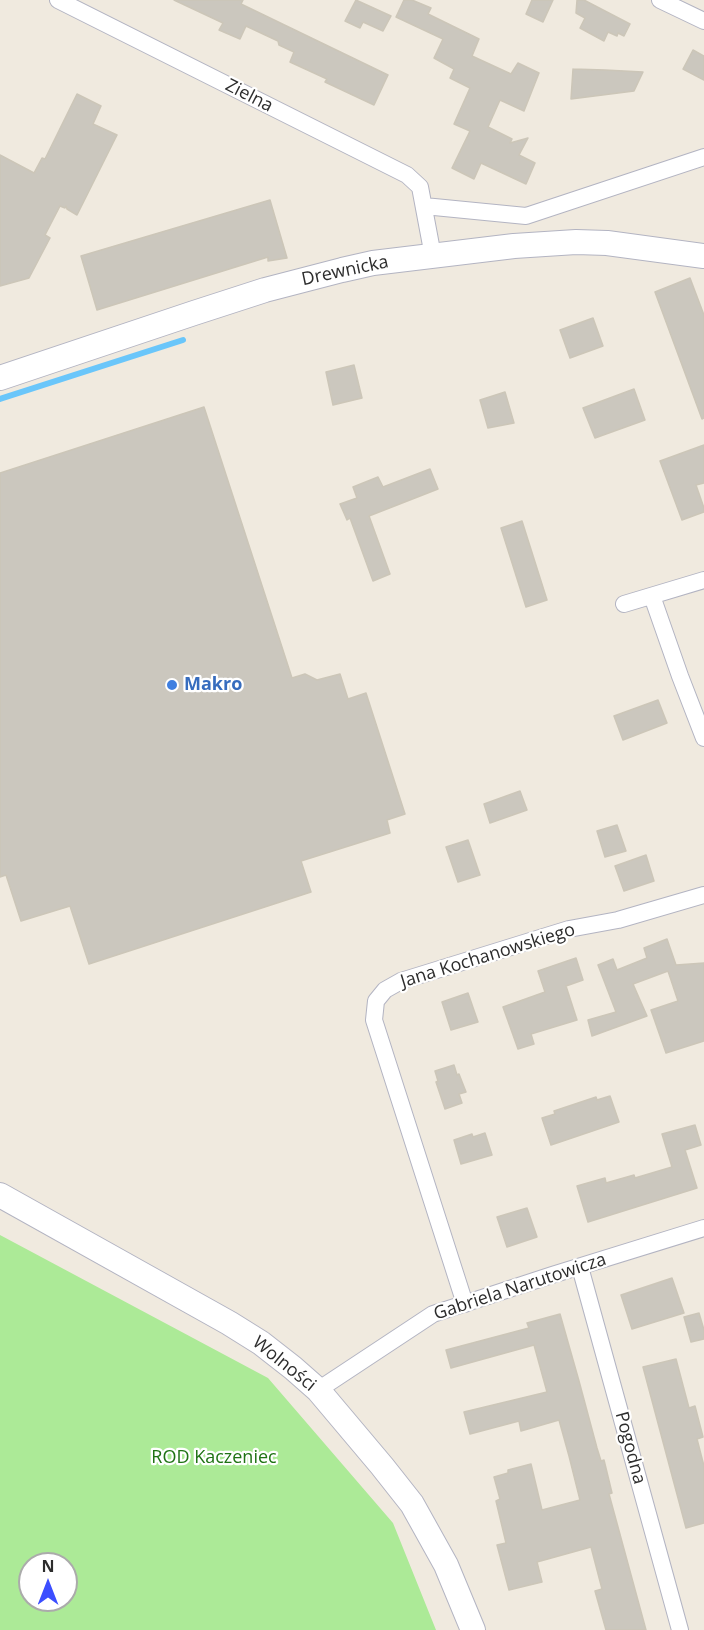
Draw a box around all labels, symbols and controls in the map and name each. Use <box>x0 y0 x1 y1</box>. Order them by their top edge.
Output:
street label: Zielna <box>222 75 276 117</box>
street label: Drewnicka <box>300 251 390 291</box>
place label: Makro <box>184 674 242 696</box>
marker: Makro <box>165 678 179 692</box>
street label: Jana Kochanowskiego <box>398 919 578 993</box>
street label: Gabriela Narutowicza <box>431 1249 609 1325</box>
street label: Wolności <box>248 1332 320 1396</box>
street label: Pogodna <box>610 1409 650 1487</box>
park label: ROD Kaczeniec <box>151 1447 277 1469</box>
north arrow <box>18 1552 78 1612</box>
text: N <box>41 1555 55 1577</box>

